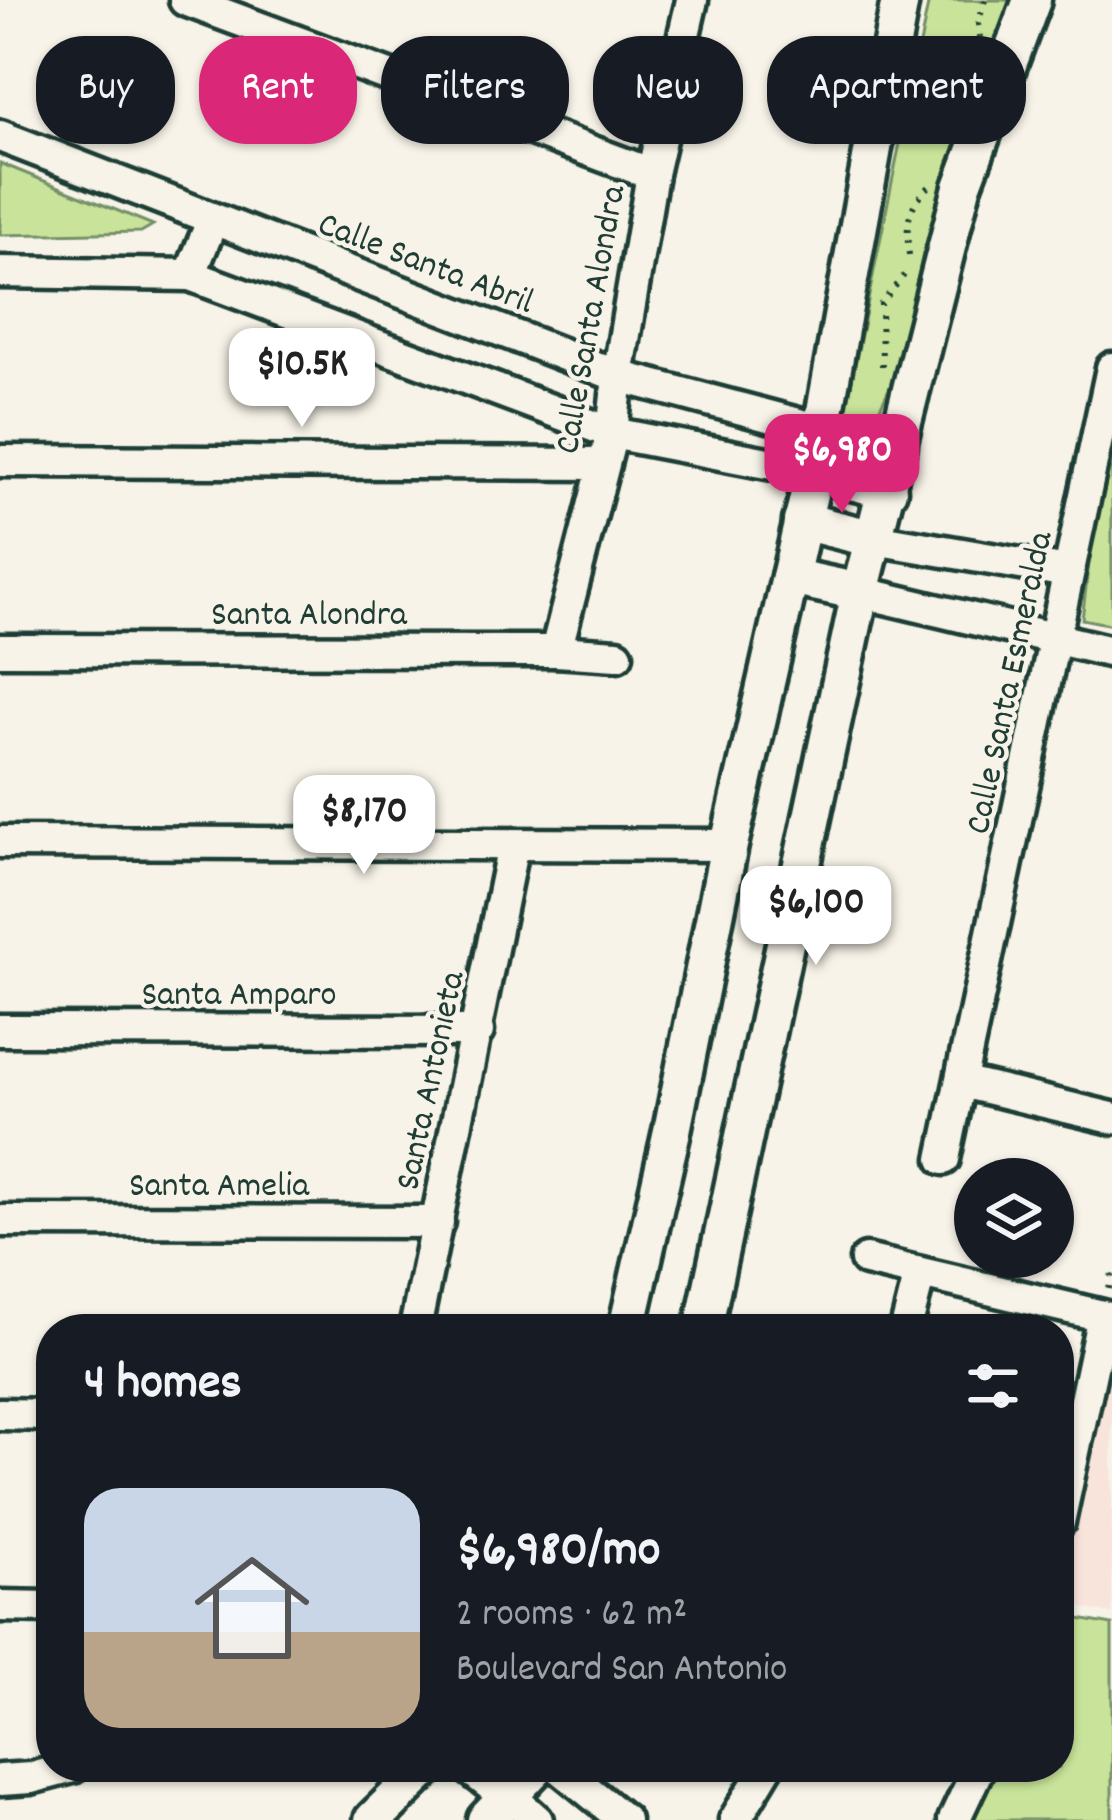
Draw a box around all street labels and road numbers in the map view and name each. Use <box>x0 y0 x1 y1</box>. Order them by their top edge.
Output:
street label: Calle Santa Alondra <box>544 181 642 458</box>
street label: Calle Santa Abril <box>309 201 541 331</box>
street label: Calle Santa Esmeralda <box>954 526 1070 839</box>
street label: Santa Alondra <box>211 591 408 643</box>
street label: Santa Antonieta <box>384 966 482 1196</box>
street label: Santa Amparo <box>141 971 337 1023</box>
street label: Santa Amelia <box>129 1162 310 1214</box>

